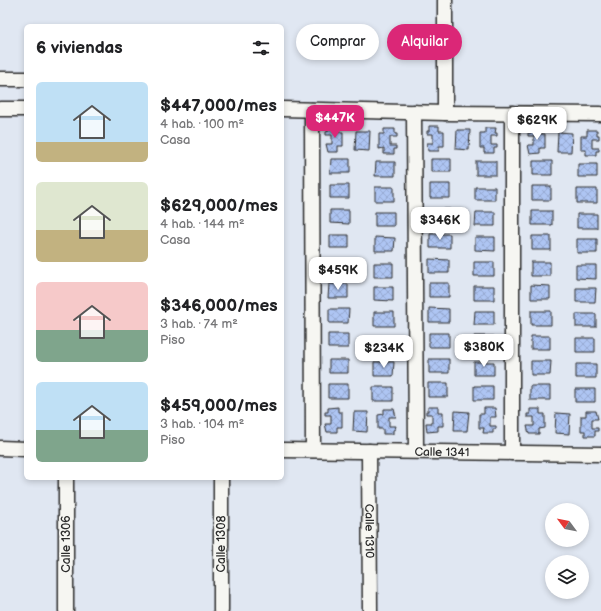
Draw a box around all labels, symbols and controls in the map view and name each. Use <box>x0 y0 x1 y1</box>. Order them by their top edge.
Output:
chip: Comprar <box>296 24 379 60</box>
chip: Alquilar <box>387 24 462 60</box>
icon: filters <box>250 37 272 59</box>
text: 6 viviendas <box>36 38 123 58</box>
text: $447,000/mes <box>160 96 277 116</box>
icon: home <box>68 98 116 146</box>
pin: $447K <box>307 105 363 139</box>
pin: $629K <box>509 107 565 141</box>
text: $447K <box>315 110 355 126</box>
text: $629K <box>517 112 557 128</box>
text: 4 hab. · 100 m² <box>160 116 244 132</box>
text: Casa <box>160 132 190 148</box>
text: $629,000/mes <box>160 196 278 216</box>
icon: home <box>68 198 116 246</box>
pin: $346K <box>412 207 468 241</box>
text: $346K <box>420 212 460 228</box>
text: 4 hab. · 144 m² <box>160 216 245 232</box>
text: Casa <box>160 232 190 248</box>
pin: $459K <box>310 257 366 291</box>
text: $459K <box>318 262 358 278</box>
text: $346,000/mes <box>160 296 278 316</box>
icon: home <box>68 298 116 346</box>
text: 3 hab. · 74 m² <box>160 316 238 332</box>
text: Piso <box>160 332 185 348</box>
pin: $380K <box>456 334 512 368</box>
pin: $234K <box>356 335 412 369</box>
text: $380K <box>464 339 504 355</box>
text: $234K <box>364 340 404 356</box>
text: $459,000/mes <box>160 396 277 416</box>
icon: home <box>68 398 116 446</box>
text: 3 hab. · 104 m² <box>160 416 244 432</box>
text: Piso <box>160 432 185 448</box>
street label: Calle 1341 <box>414 444 470 460</box>
north arrow <box>545 503 589 547</box>
map controls <box>545 503 589 599</box>
street label: Calle 1310 <box>362 504 377 558</box>
street label: Calle 1306 <box>59 515 74 573</box>
street label: Calle 1308 <box>214 515 229 573</box>
button: layers <box>545 555 589 599</box>

